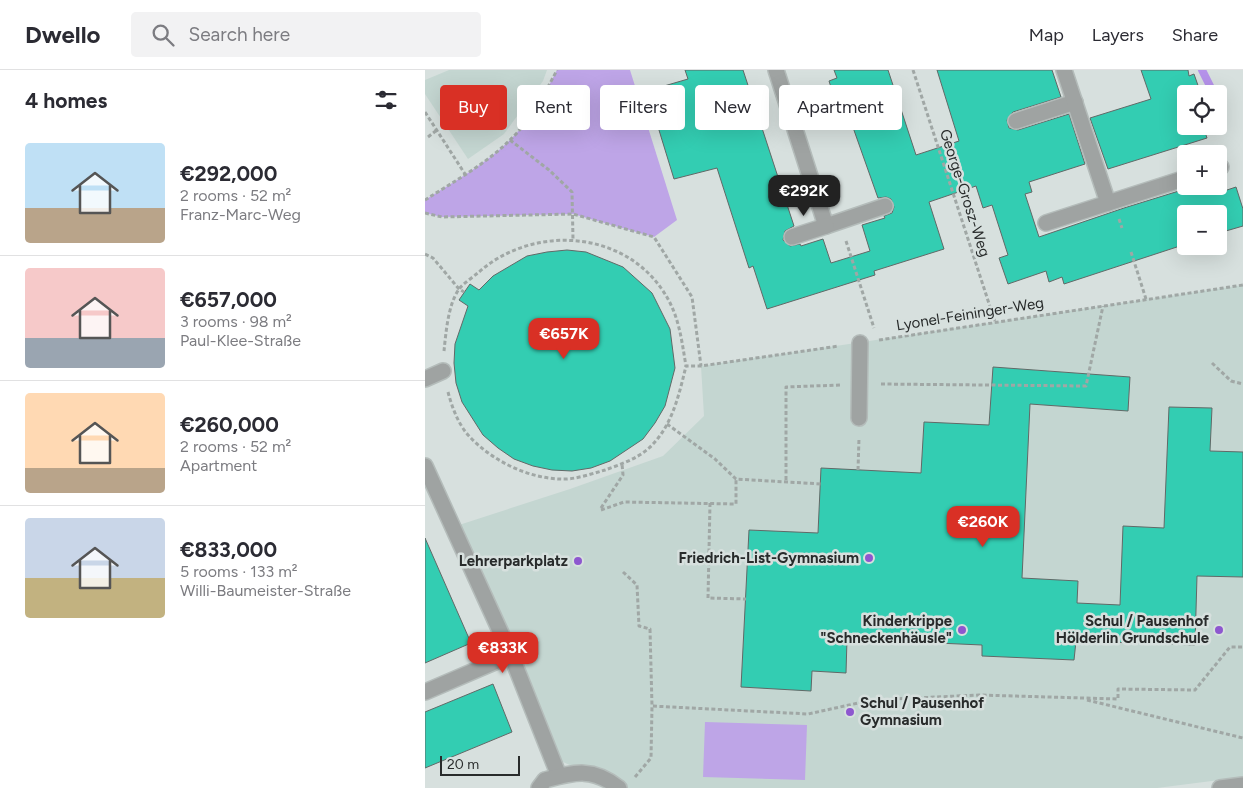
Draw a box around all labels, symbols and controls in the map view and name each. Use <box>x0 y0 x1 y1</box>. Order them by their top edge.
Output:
search box <box>131 12 481 57</box>
text: Dwello <box>25 20 101 49</box>
icon: search <box>149 21 177 49</box>
text: Search here <box>189 23 290 46</box>
text: Map <box>1029 24 1064 46</box>
text: Layers <box>1092 24 1144 46</box>
text: Share <box>1172 24 1218 46</box>
chip: Buy <box>440 85 507 130</box>
chip: Rent <box>517 85 590 130</box>
chip: Filters <box>600 85 685 130</box>
chip: New <box>695 85 769 130</box>
chip: Apartment <box>779 85 902 130</box>
map controls <box>1177 85 1227 255</box>
button: locate <box>1177 85 1227 135</box>
icon: filters <box>372 86 400 114</box>
text: 4 homes <box>25 88 107 113</box>
street label: George-Grosz-Weg <box>936 127 994 259</box>
button: + <box>1177 145 1227 195</box>
text: €292,000 <box>180 161 277 186</box>
icon: home <box>65 163 125 223</box>
pin: €292K <box>769 174 839 217</box>
text: €292K <box>779 181 829 200</box>
text: 2 rooms · 52 m² <box>180 186 291 205</box>
text: Franz-Marc-Weg <box>180 205 301 224</box>
button: − <box>1177 205 1227 255</box>
text: €657,000 <box>180 287 277 312</box>
icon: home <box>65 288 125 348</box>
street label: Lyonel-Feininger-Weg <box>895 293 1045 335</box>
text: 3 rooms · 98 m² <box>180 312 292 331</box>
pin: €657K <box>529 318 599 360</box>
text: €657K <box>539 324 589 343</box>
text: Paul-Klee-Straße <box>180 331 301 350</box>
text: €260,000 <box>180 412 279 437</box>
icon: home <box>65 413 125 473</box>
text: 2 rooms · 52 m² <box>180 437 291 456</box>
text: Apartment <box>180 456 257 475</box>
pin: €260K <box>948 506 1018 548</box>
text: €260K <box>958 512 1008 531</box>
text: €833,000 <box>180 537 277 562</box>
icon: home <box>65 538 125 598</box>
place label: Friedrich-List-Gymnasium <box>678 549 859 567</box>
place label: Lehrerparkplatz <box>459 552 568 570</box>
marker: Friedrich-List-Gymnasium <box>863 552 875 564</box>
marker: Lehrerparkplatz <box>572 555 584 567</box>
text: 5 rooms · 133 m² <box>180 562 298 581</box>
text: Willi-Baumeister-Straße <box>180 581 351 600</box>
place label: Kinderkrippe "Schneckenhäusle" <box>820 612 953 647</box>
place label: Schul / Pausenhof Hölderlin Grundschule <box>1056 612 1210 647</box>
marker: Kinderkrippe "Schneckenhäusle" <box>956 624 968 636</box>
marker: Schul / Pausenhof Hölderlin Grundschule <box>1213 624 1225 636</box>
pin: €833K <box>468 632 538 674</box>
text: €833K <box>478 638 528 657</box>
place label: Schul / Pausenhof Gymnasium <box>860 694 984 729</box>
marker: Schul / Pausenhof Gymnasium <box>844 706 856 718</box>
scale bar <box>440 753 520 776</box>
text: 20 m <box>447 756 479 773</box>

